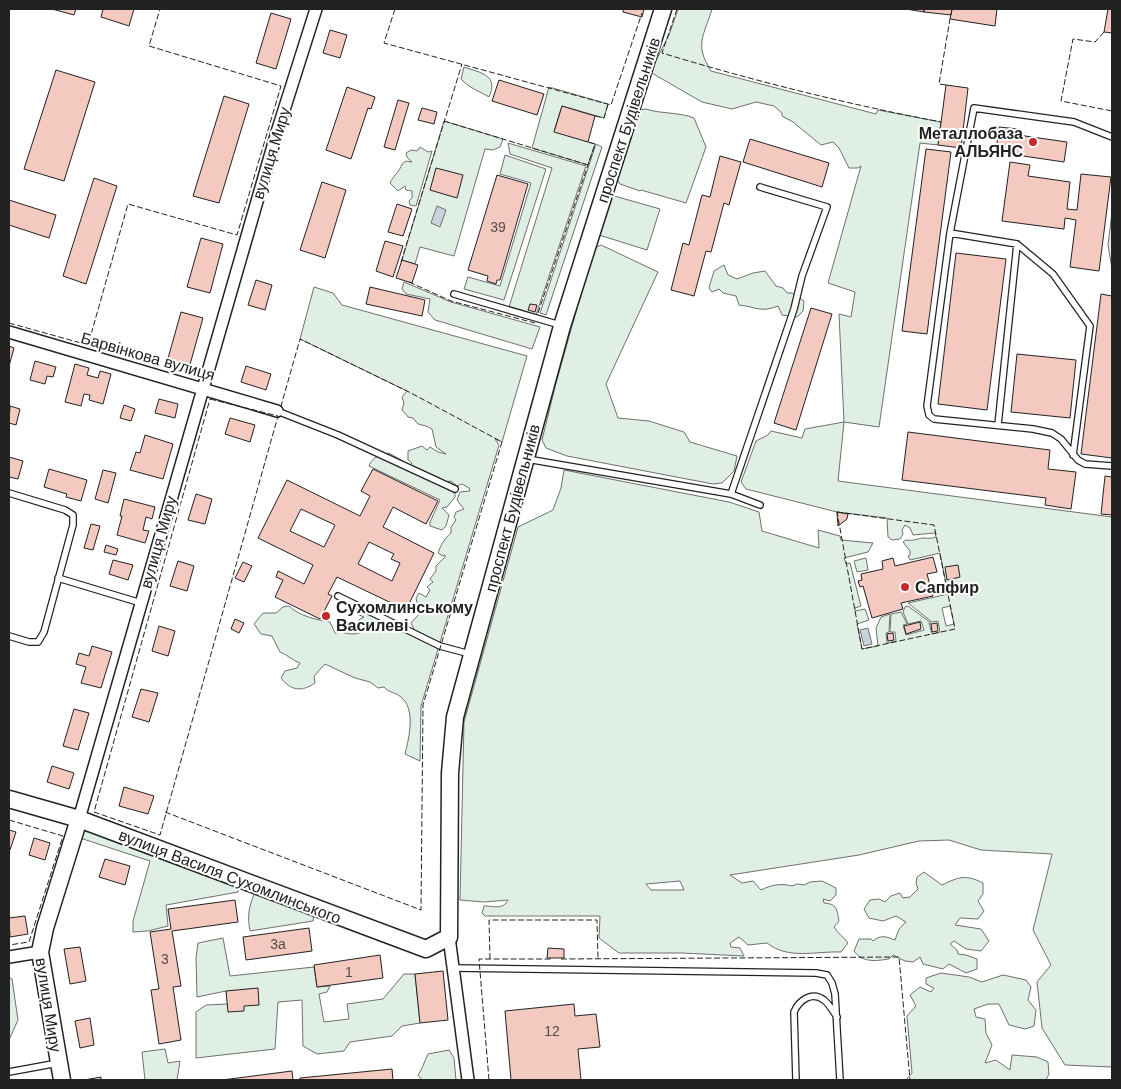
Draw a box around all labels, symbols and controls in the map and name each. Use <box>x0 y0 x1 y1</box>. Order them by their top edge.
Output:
street label: проспект Будівельників <box>594 35 663 205</box>
street label: вулиця Миру <box>249 105 294 201</box>
place label: Металлобаза АЛЬЯНС <box>919 125 1023 160</box>
marker: Металлобаза АЛЬЯНС <box>1027 136 1039 148</box>
house number: 39 <box>490 219 506 235</box>
street label: Барвінкова вулиця <box>79 329 217 384</box>
street label: проспект Будівельників <box>482 423 543 594</box>
street label: вулиця Миру <box>137 494 180 590</box>
place label: Сапфир <box>915 579 979 596</box>
marker: Сапфир <box>899 581 911 593</box>
place label: Сухомлинському Василеві <box>336 599 473 634</box>
marker: Сухомлинському Василеві <box>320 610 332 622</box>
street label: вулиця Василя Сухомлинського <box>116 826 343 927</box>
house number: 3а <box>270 936 286 952</box>
house number: 3 <box>161 951 169 967</box>
street label: вулиця Миру <box>33 957 64 1053</box>
house number: 1 <box>345 964 353 980</box>
house number: 12 <box>544 1023 560 1039</box>

